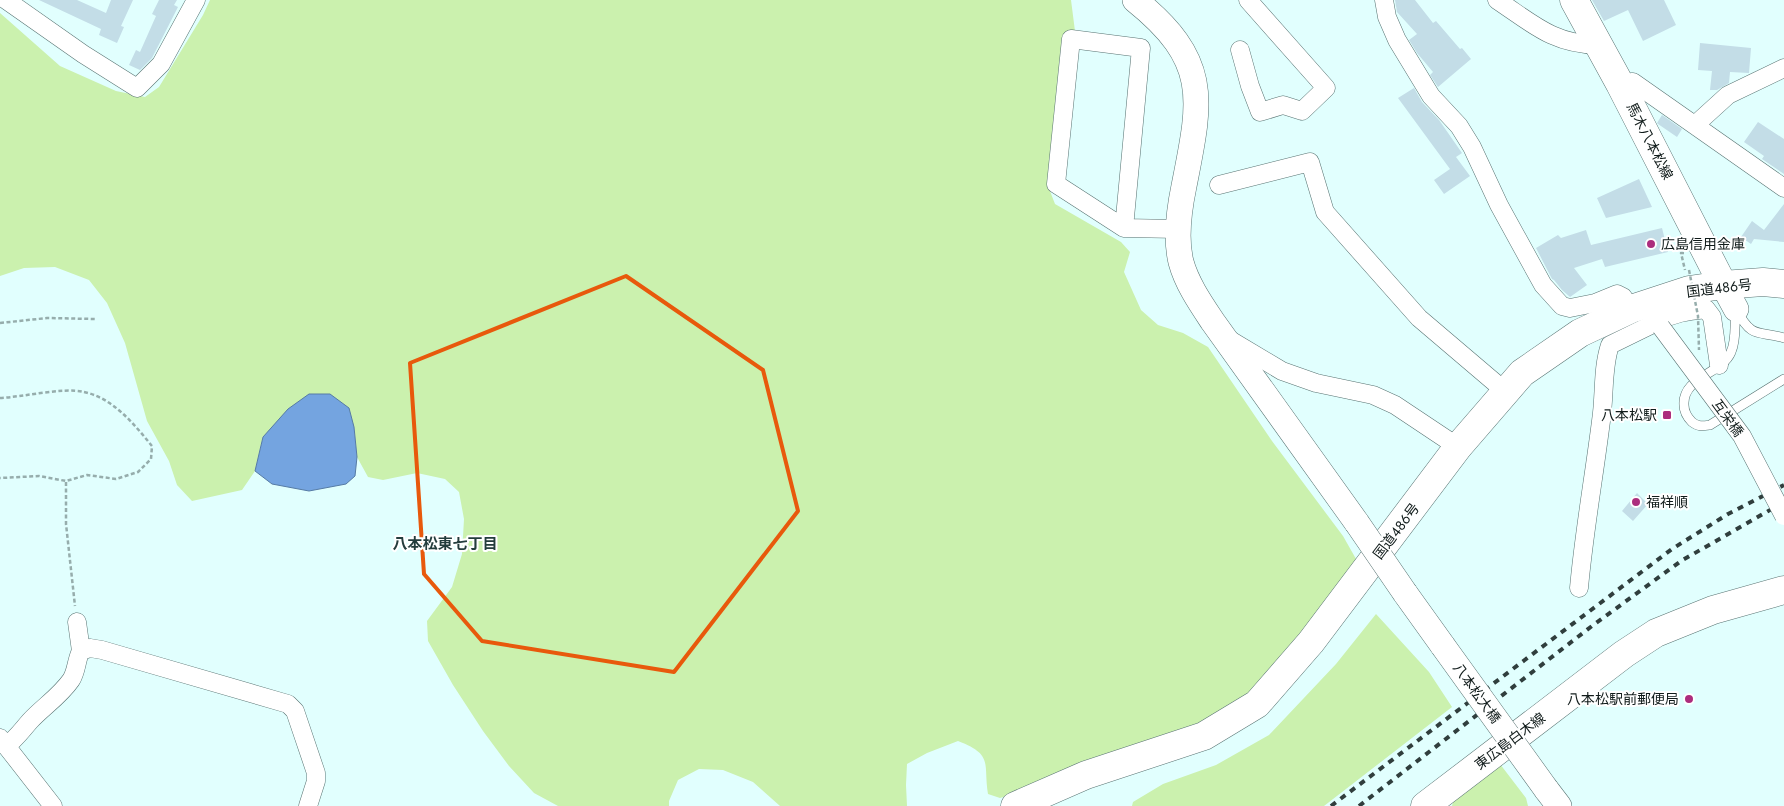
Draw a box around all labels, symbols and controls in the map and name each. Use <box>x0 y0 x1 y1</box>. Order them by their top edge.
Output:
street label: 馬木八本松線 <box>1622 99 1678 183</box>
place label: 広島信用金庫 <box>1661 234 1745 254</box>
marker: 広島信用金庫 <box>1645 238 1657 250</box>
street label: 国道486号 <box>1685 274 1753 302</box>
street label: 互栄橋 <box>1708 395 1748 441</box>
place label: 八本松駅 <box>1601 405 1657 425</box>
marker: 八本松駅 <box>1661 409 1673 421</box>
place label: 福祥順 <box>1646 492 1688 512</box>
marker: 福祥順 <box>1630 496 1642 508</box>
street label: 国道486号 <box>1368 499 1424 563</box>
district label: 八本松東七丁目 <box>392 533 498 555</box>
street label: 八本松大橋 <box>1448 659 1506 727</box>
place label: 八本松駅前郵便局 <box>1567 689 1679 709</box>
marker: 八本松駅前郵便局 <box>1683 693 1695 705</box>
street label: 東広島白木線 <box>1470 708 1550 774</box>

